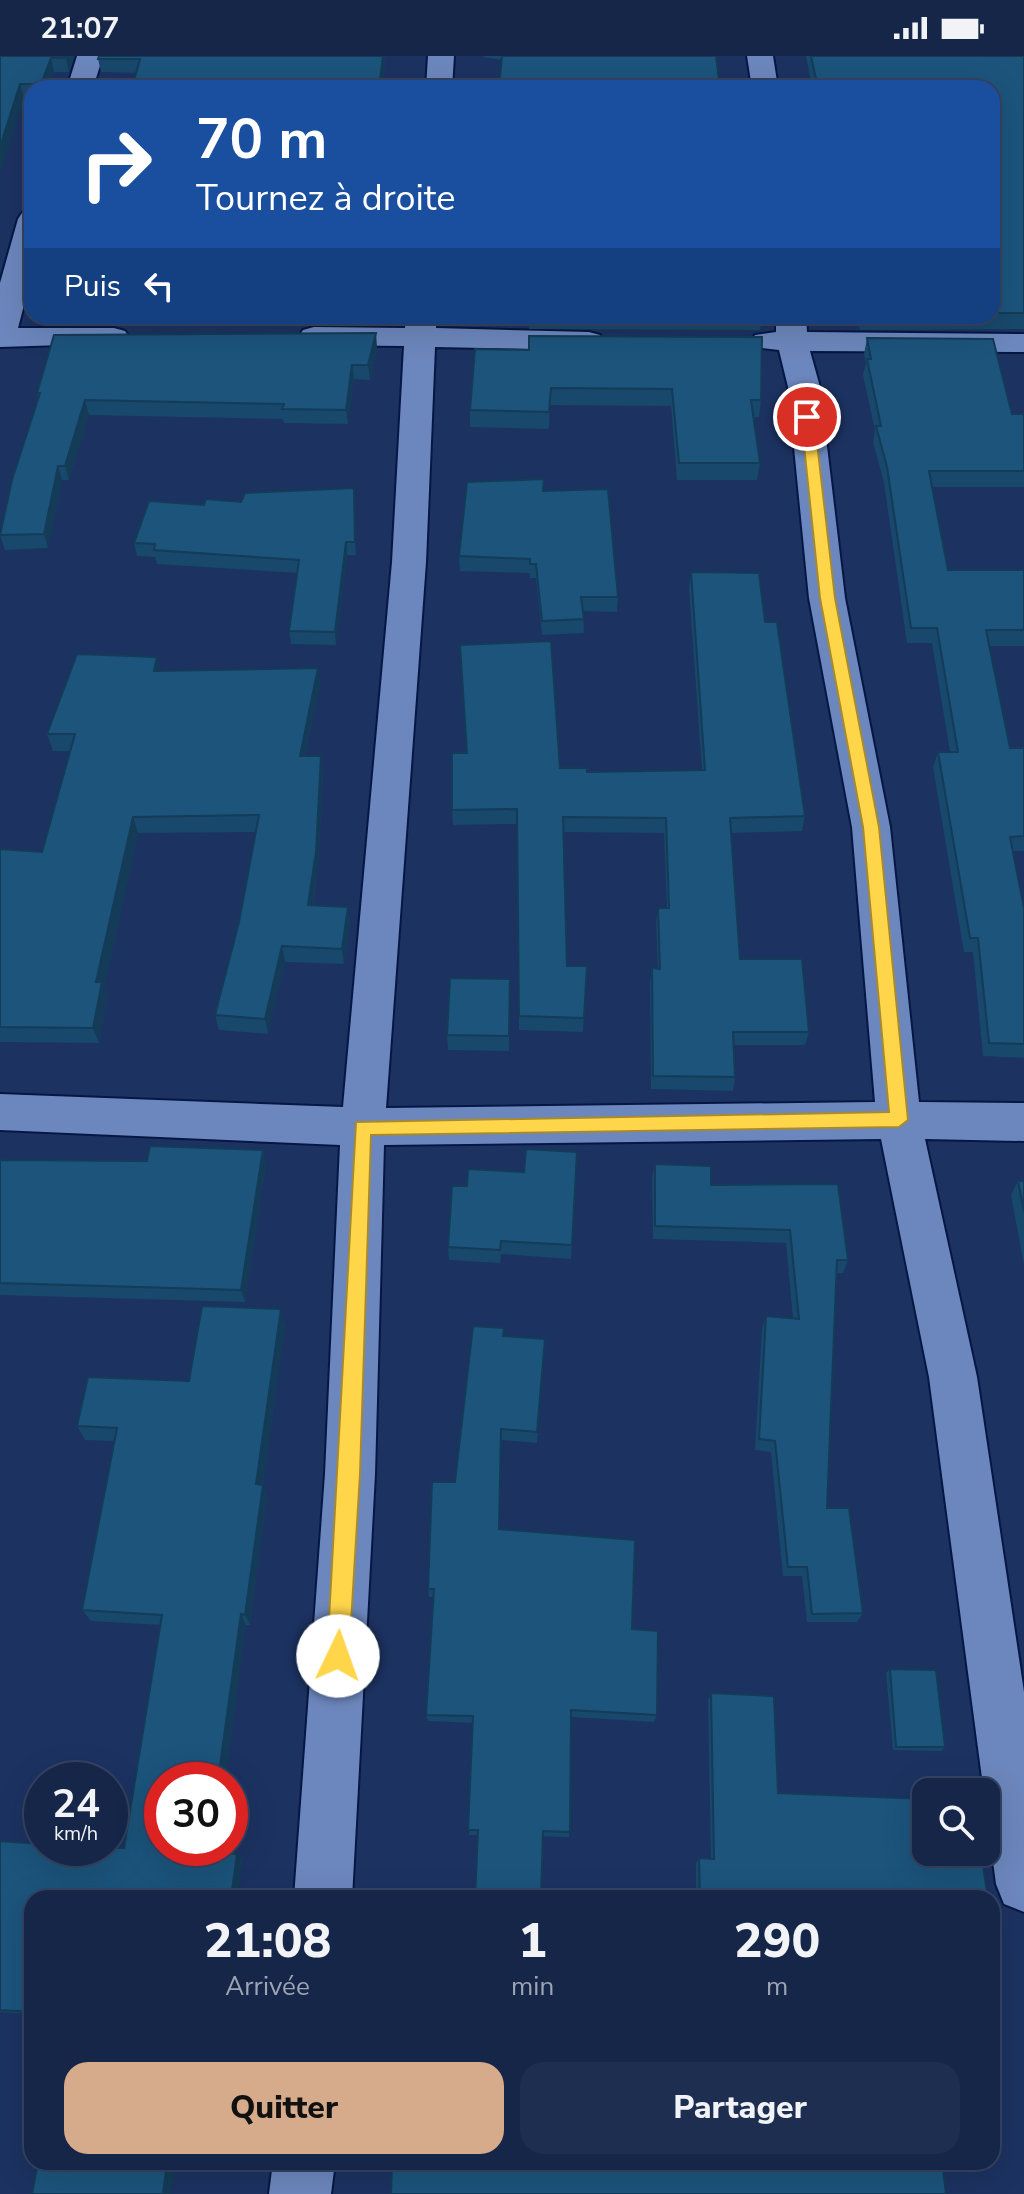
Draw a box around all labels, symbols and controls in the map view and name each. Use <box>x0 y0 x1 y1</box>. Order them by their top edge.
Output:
text: 21:07 <box>40 8 119 49</box>
text: 70 m <box>196 101 327 178</box>
icon: right <box>64 112 168 216</box>
text: Tournez à droite <box>196 174 455 223</box>
icon: left <box>137 264 181 308</box>
text: Puis <box>64 266 121 307</box>
pin <box>773 383 841 451</box>
icon: arrive <box>785 395 829 439</box>
position arrow <box>296 1614 380 1698</box>
speed limit sign: 30 <box>144 1762 248 1866</box>
text: 24 <box>52 1777 100 1831</box>
map controls <box>912 1778 1000 1866</box>
button: search <box>912 1778 1000 1866</box>
text: km/h <box>54 1820 98 1847</box>
text: 21:08 <box>204 1908 331 1974</box>
text: 1 <box>518 1908 547 1974</box>
text: 290 <box>734 1908 820 1974</box>
text: Arrivée <box>225 1969 310 2004</box>
text: min <box>511 1969 554 2004</box>
text: m <box>766 1969 788 2004</box>
button: Quitter <box>64 2062 504 2154</box>
button: Partager <box>520 2062 960 2154</box>

